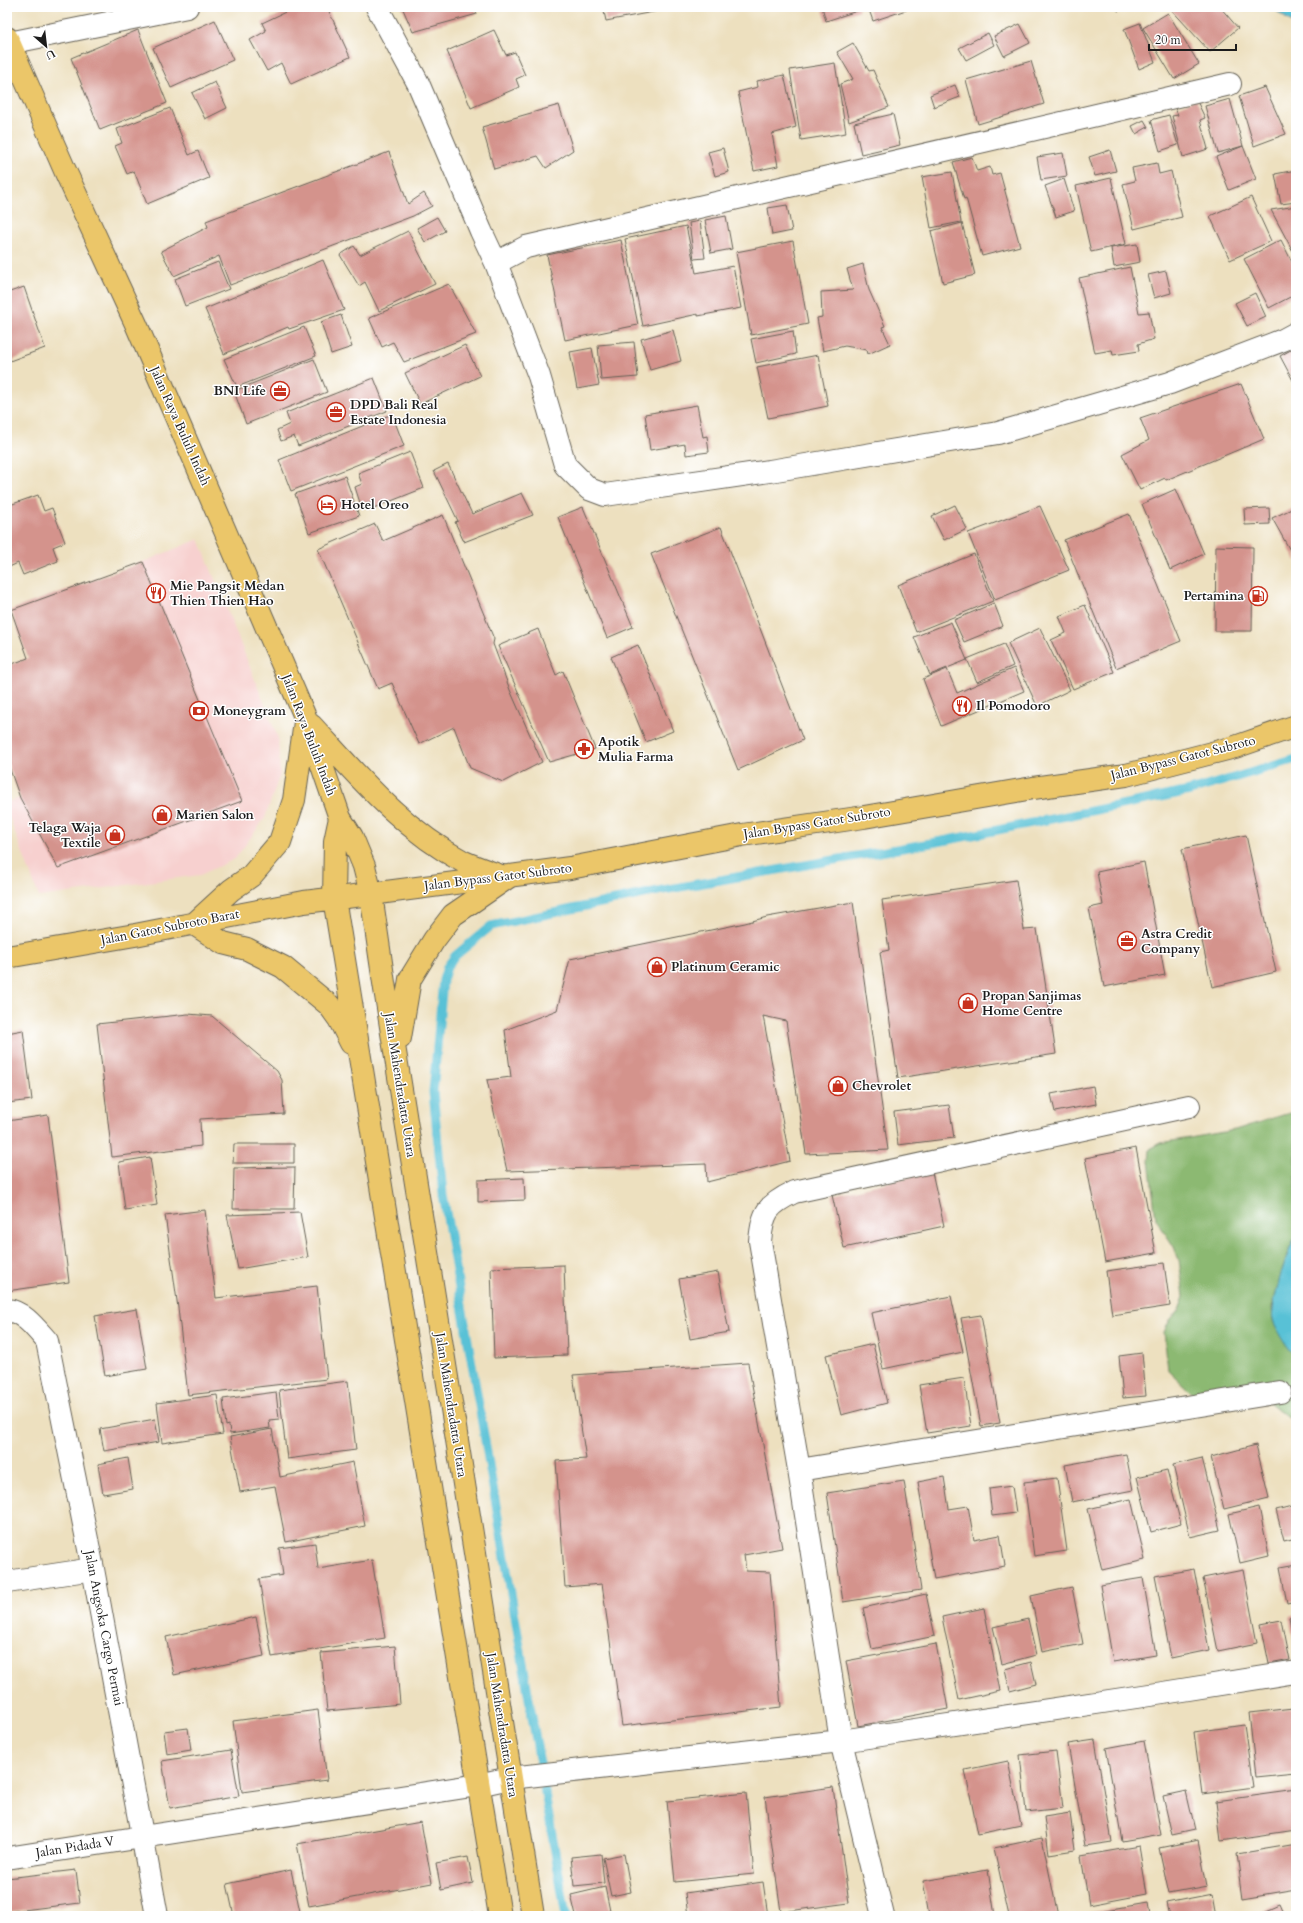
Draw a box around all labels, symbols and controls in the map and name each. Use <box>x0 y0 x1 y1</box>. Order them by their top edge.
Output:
north arrow <box>26 26 66 66</box>
scale bar <box>1149 26 1236 52</box>
text: 20 m <box>1155 32 1182 48</box>
text: U <box>43 46 58 63</box>
street label: Jalan Raya Buluh Indah <box>145 362 214 489</box>
office icon: BNI Life <box>269 380 291 402</box>
place label: BNI Life <box>214 382 266 400</box>
place label: DPD Bali Real Estate Indonesia <box>350 396 447 429</box>
office icon: DPD Bali Real Estate Indonesia <box>325 401 347 423</box>
hotel icon: Hotel Oreo <box>316 494 338 516</box>
place label: Hotel Oreo <box>341 496 409 514</box>
place label: Mie Pangsit Medan Thien Thien Hao <box>170 577 285 610</box>
restaurant icon: Mie Pangsit Medan Thien Thien Hao <box>145 582 167 604</box>
fuel station icon: Pertamina <box>1247 585 1269 607</box>
place label: Pertamina <box>1184 587 1245 605</box>
street label: Jalan Raya Buluh Indah <box>277 670 341 798</box>
restaurant icon: Il Pomodoro <box>951 695 973 717</box>
place label: Il Pomodoro <box>976 697 1051 715</box>
bank icon: Moneygram <box>188 700 210 722</box>
place label: Moneygram <box>213 702 286 720</box>
street label: Jalan Bypass Gatot Subroto <box>1107 731 1257 785</box>
place label: Apotik Mulia Farma <box>598 733 674 766</box>
pharmacy icon: Apotik Mulia Farma <box>573 738 595 760</box>
street label: Jalan Bypass Gatot Subroto <box>740 803 892 844</box>
shop icon: Marien Salon <box>151 804 173 826</box>
place label: Marien Salon <box>176 806 255 824</box>
place label: Telaga Waja Textile <box>28 819 102 852</box>
shop icon: Telaga Waja Textile <box>104 824 126 846</box>
street label: Jalan Bypass Gatot Subroto <box>421 859 573 895</box>
street label: Jalan Gatot Subroto Barat <box>97 905 241 950</box>
place label: Astra Credit Company <box>1141 925 1212 958</box>
office icon: Astra Credit Company <box>1116 930 1138 952</box>
shop icon: Platinum Ceramic <box>646 956 668 978</box>
place label: Platinum Ceramic <box>671 958 780 976</box>
place label: Propan Sanjimas Home Centre <box>982 987 1081 1020</box>
shop icon: Propan Sanjimas Home Centre <box>957 992 979 1014</box>
street label: Jalan Mahendradatta Utara <box>379 1010 420 1159</box>
shop icon: Chevrolet <box>827 1075 849 1097</box>
place label: Chevrolet <box>852 1077 911 1095</box>
street label: Jalan Mahendradatta Utara <box>430 1330 471 1479</box>
street label: Jalan Angsoka Cargo Permai <box>80 1547 128 1708</box>
street label: Jalan Mahendradatta Utara <box>481 1650 522 1799</box>
street label: Jalan Pidada V <box>32 1832 116 1862</box>

